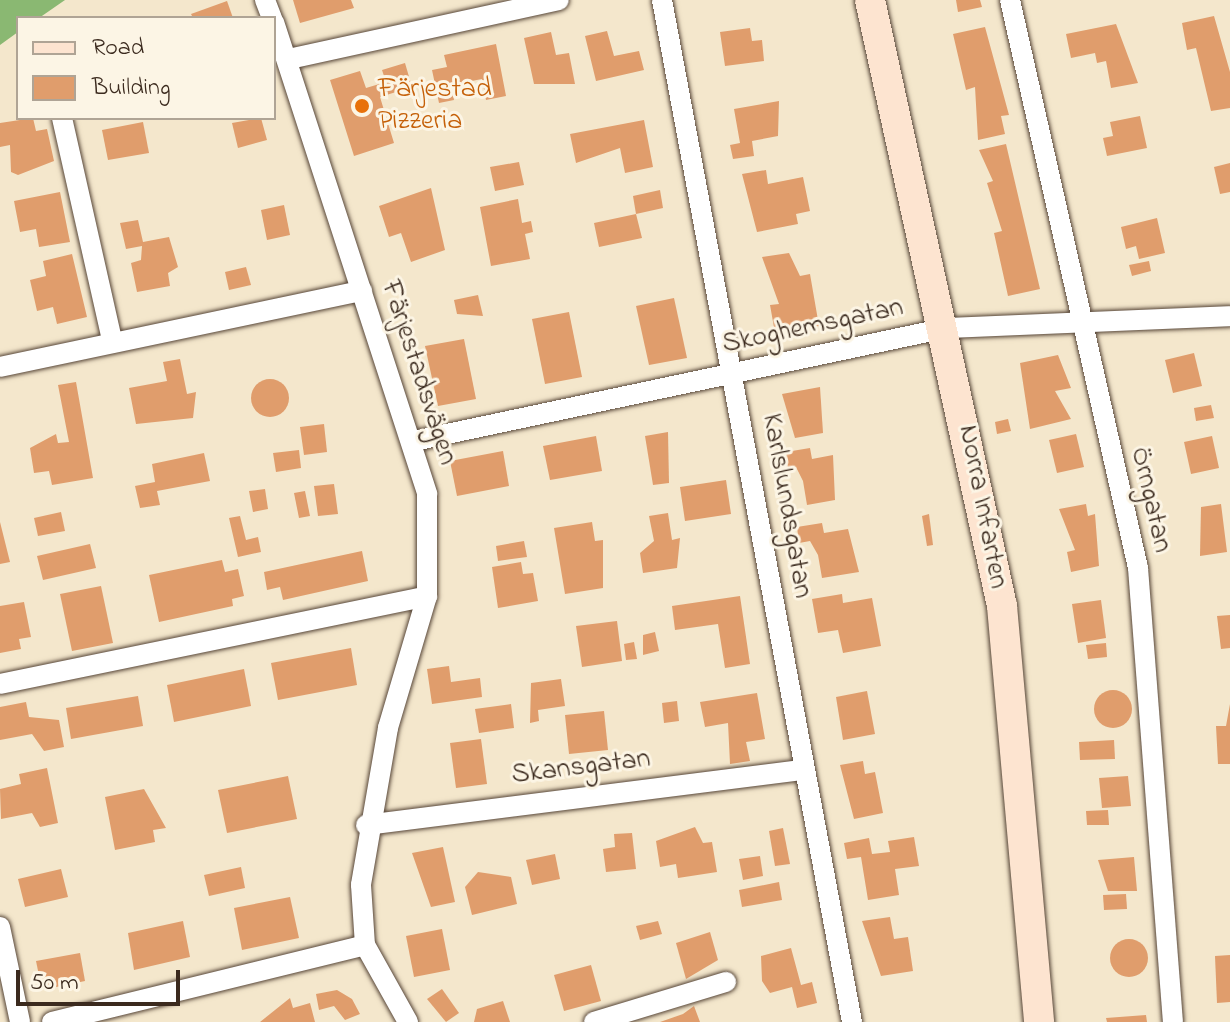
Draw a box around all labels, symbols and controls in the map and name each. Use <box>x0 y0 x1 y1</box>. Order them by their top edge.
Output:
legend <box>16 16 276 120</box>
text: Road <box>92 31 144 66</box>
text: Building <box>92 71 171 106</box>
place label: Färjestad Pizzeria <box>378 73 492 139</box>
marker: Färjestad Pizzeria <box>353 97 371 115</box>
street label: Färjestadsvägen <box>372 277 464 469</box>
street label: Skoghemsgatan <box>719 291 907 363</box>
street label: Karlslundsgatan <box>753 411 819 601</box>
street label: Norra Infarten <box>950 422 1014 592</box>
street label: Örngatan <box>1122 444 1178 556</box>
street label: Skansgatan <box>510 743 652 793</box>
scale bar <box>20 954 184 1004</box>
text: 50 m <box>30 966 79 1001</box>

